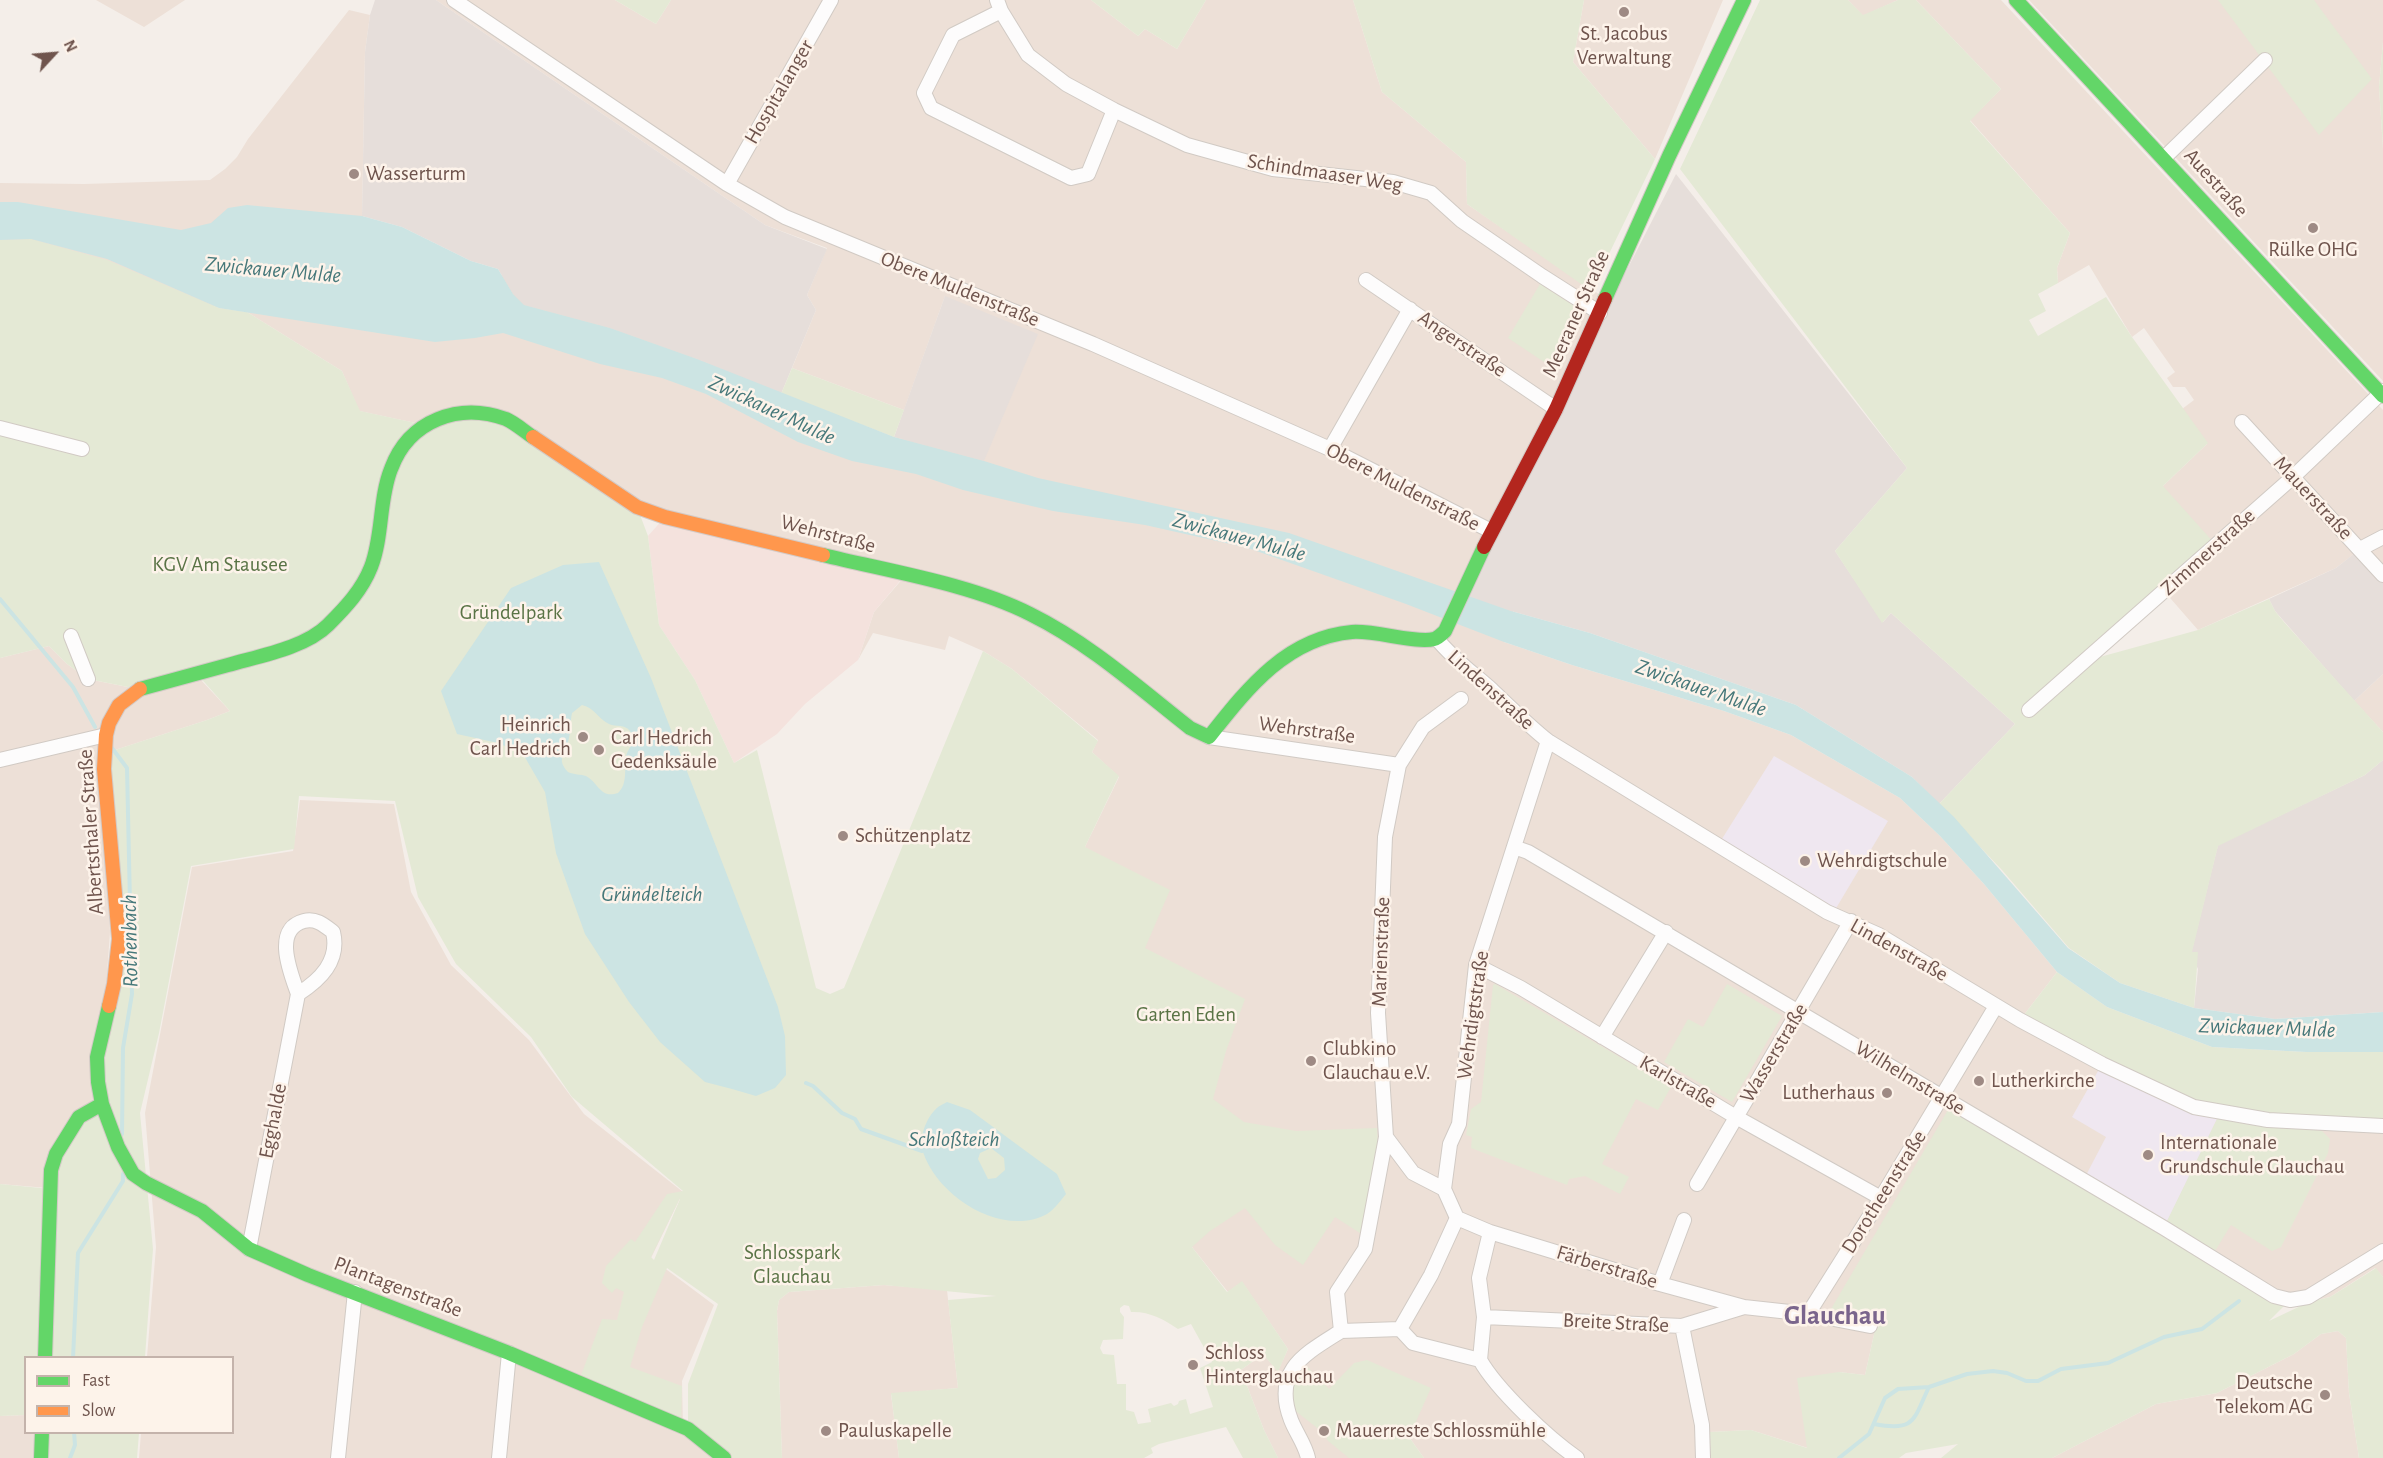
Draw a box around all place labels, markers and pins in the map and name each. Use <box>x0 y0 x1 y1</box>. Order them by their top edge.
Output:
marker: St. Jacobus Verwaltung <box>1617 5 1631 19</box>
place label: St. Jacobus Verwaltung <box>1577 21 1671 71</box>
place label: Wasserturm <box>366 161 466 187</box>
marker: Wasserturm <box>347 167 361 181</box>
marker: Rülke OHG <box>2306 221 2320 235</box>
place label: Rülke OHG <box>2268 237 2358 263</box>
place label: Heinrich Carl Hedrich <box>470 712 571 762</box>
place label: Carl Hedrich Gedenksäule <box>611 725 717 775</box>
marker: Heinrich Carl Hedrich <box>576 730 590 744</box>
marker: Carl Hedrich Gedenksäule <box>592 743 606 757</box>
place label: Schützenplatz <box>855 823 971 849</box>
marker: Schützenplatz <box>836 829 850 843</box>
place label: Wehrdigtschule <box>1817 848 1947 874</box>
marker: Wehrdigtschule <box>1798 854 1812 868</box>
place label: Clubkino Glauchau e.V. <box>1323 1036 1431 1086</box>
marker: Clubkino Glauchau e.V. <box>1304 1054 1318 1068</box>
place label: Lutherkirche <box>1991 1068 2095 1094</box>
marker: Lutherkirche <box>1972 1074 1986 1088</box>
place label: Lutherhaus <box>1782 1080 1875 1106</box>
marker: Lutherhaus <box>1880 1086 1894 1100</box>
place label: Internationale Grundschule Glauchau <box>2160 1130 2344 1180</box>
marker: Internationale Grundschule Glauchau <box>2141 1148 2155 1162</box>
place label: Schloss Hinterglauchau <box>1205 1340 1333 1390</box>
marker: Schloss Hinterglauchau <box>1186 1358 1200 1372</box>
place label: Deutsche Telekom AG <box>2215 1370 2313 1420</box>
marker: Deutsche Telekom AG <box>2318 1388 2332 1402</box>
place label: Pauluskapelle <box>838 1418 952 1444</box>
place label: Mauerreste Schlossmühle <box>1336 1418 1546 1444</box>
marker: Pauluskapelle <box>819 1424 833 1438</box>
marker: Mauerreste Schlossmühle <box>1317 1424 1331 1438</box>

